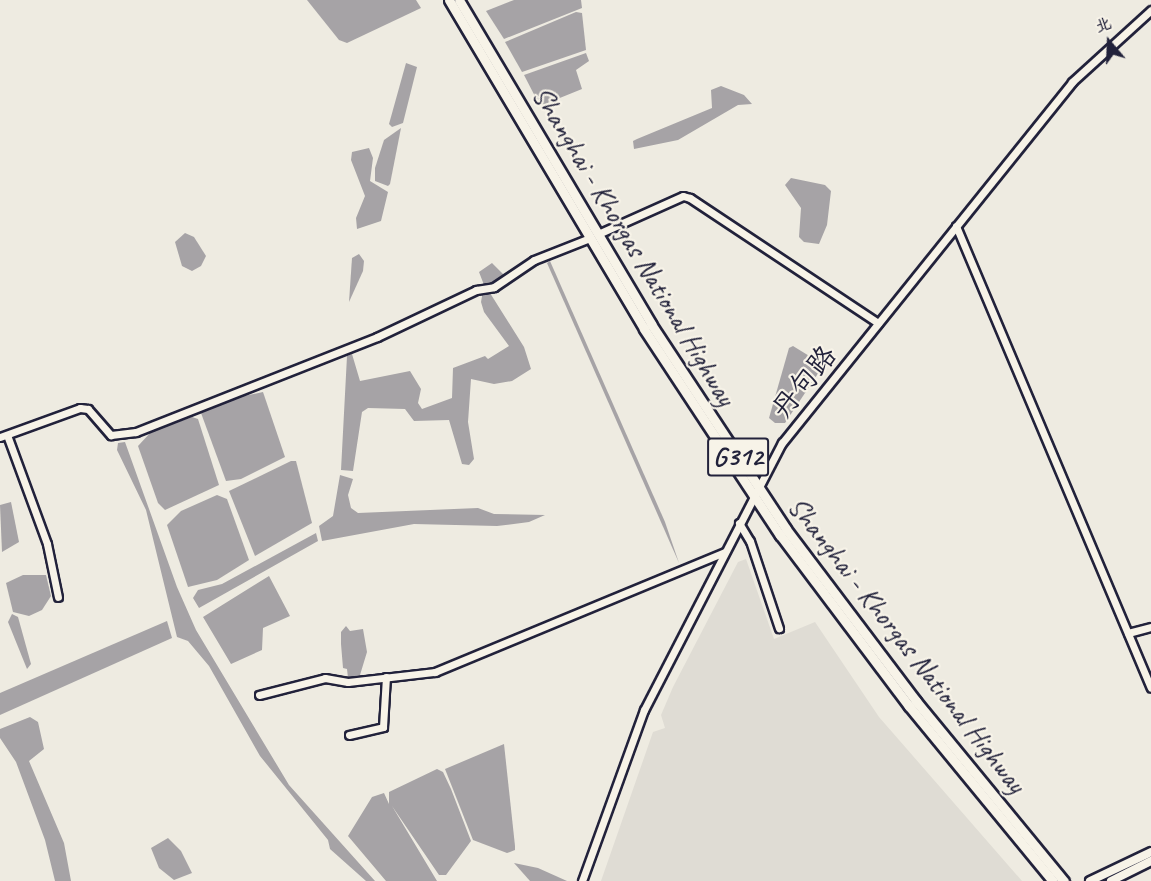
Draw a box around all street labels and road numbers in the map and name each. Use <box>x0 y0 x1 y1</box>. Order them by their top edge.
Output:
street label: Shanghai - Khorgas National Highway <box>525 80 743 412</box>
street label: 丹句路 <box>765 339 843 425</box>
road number: G312 <box>706 433 770 481</box>
street label: Shanghai - Khorgas National Highway <box>781 490 1033 800</box>

